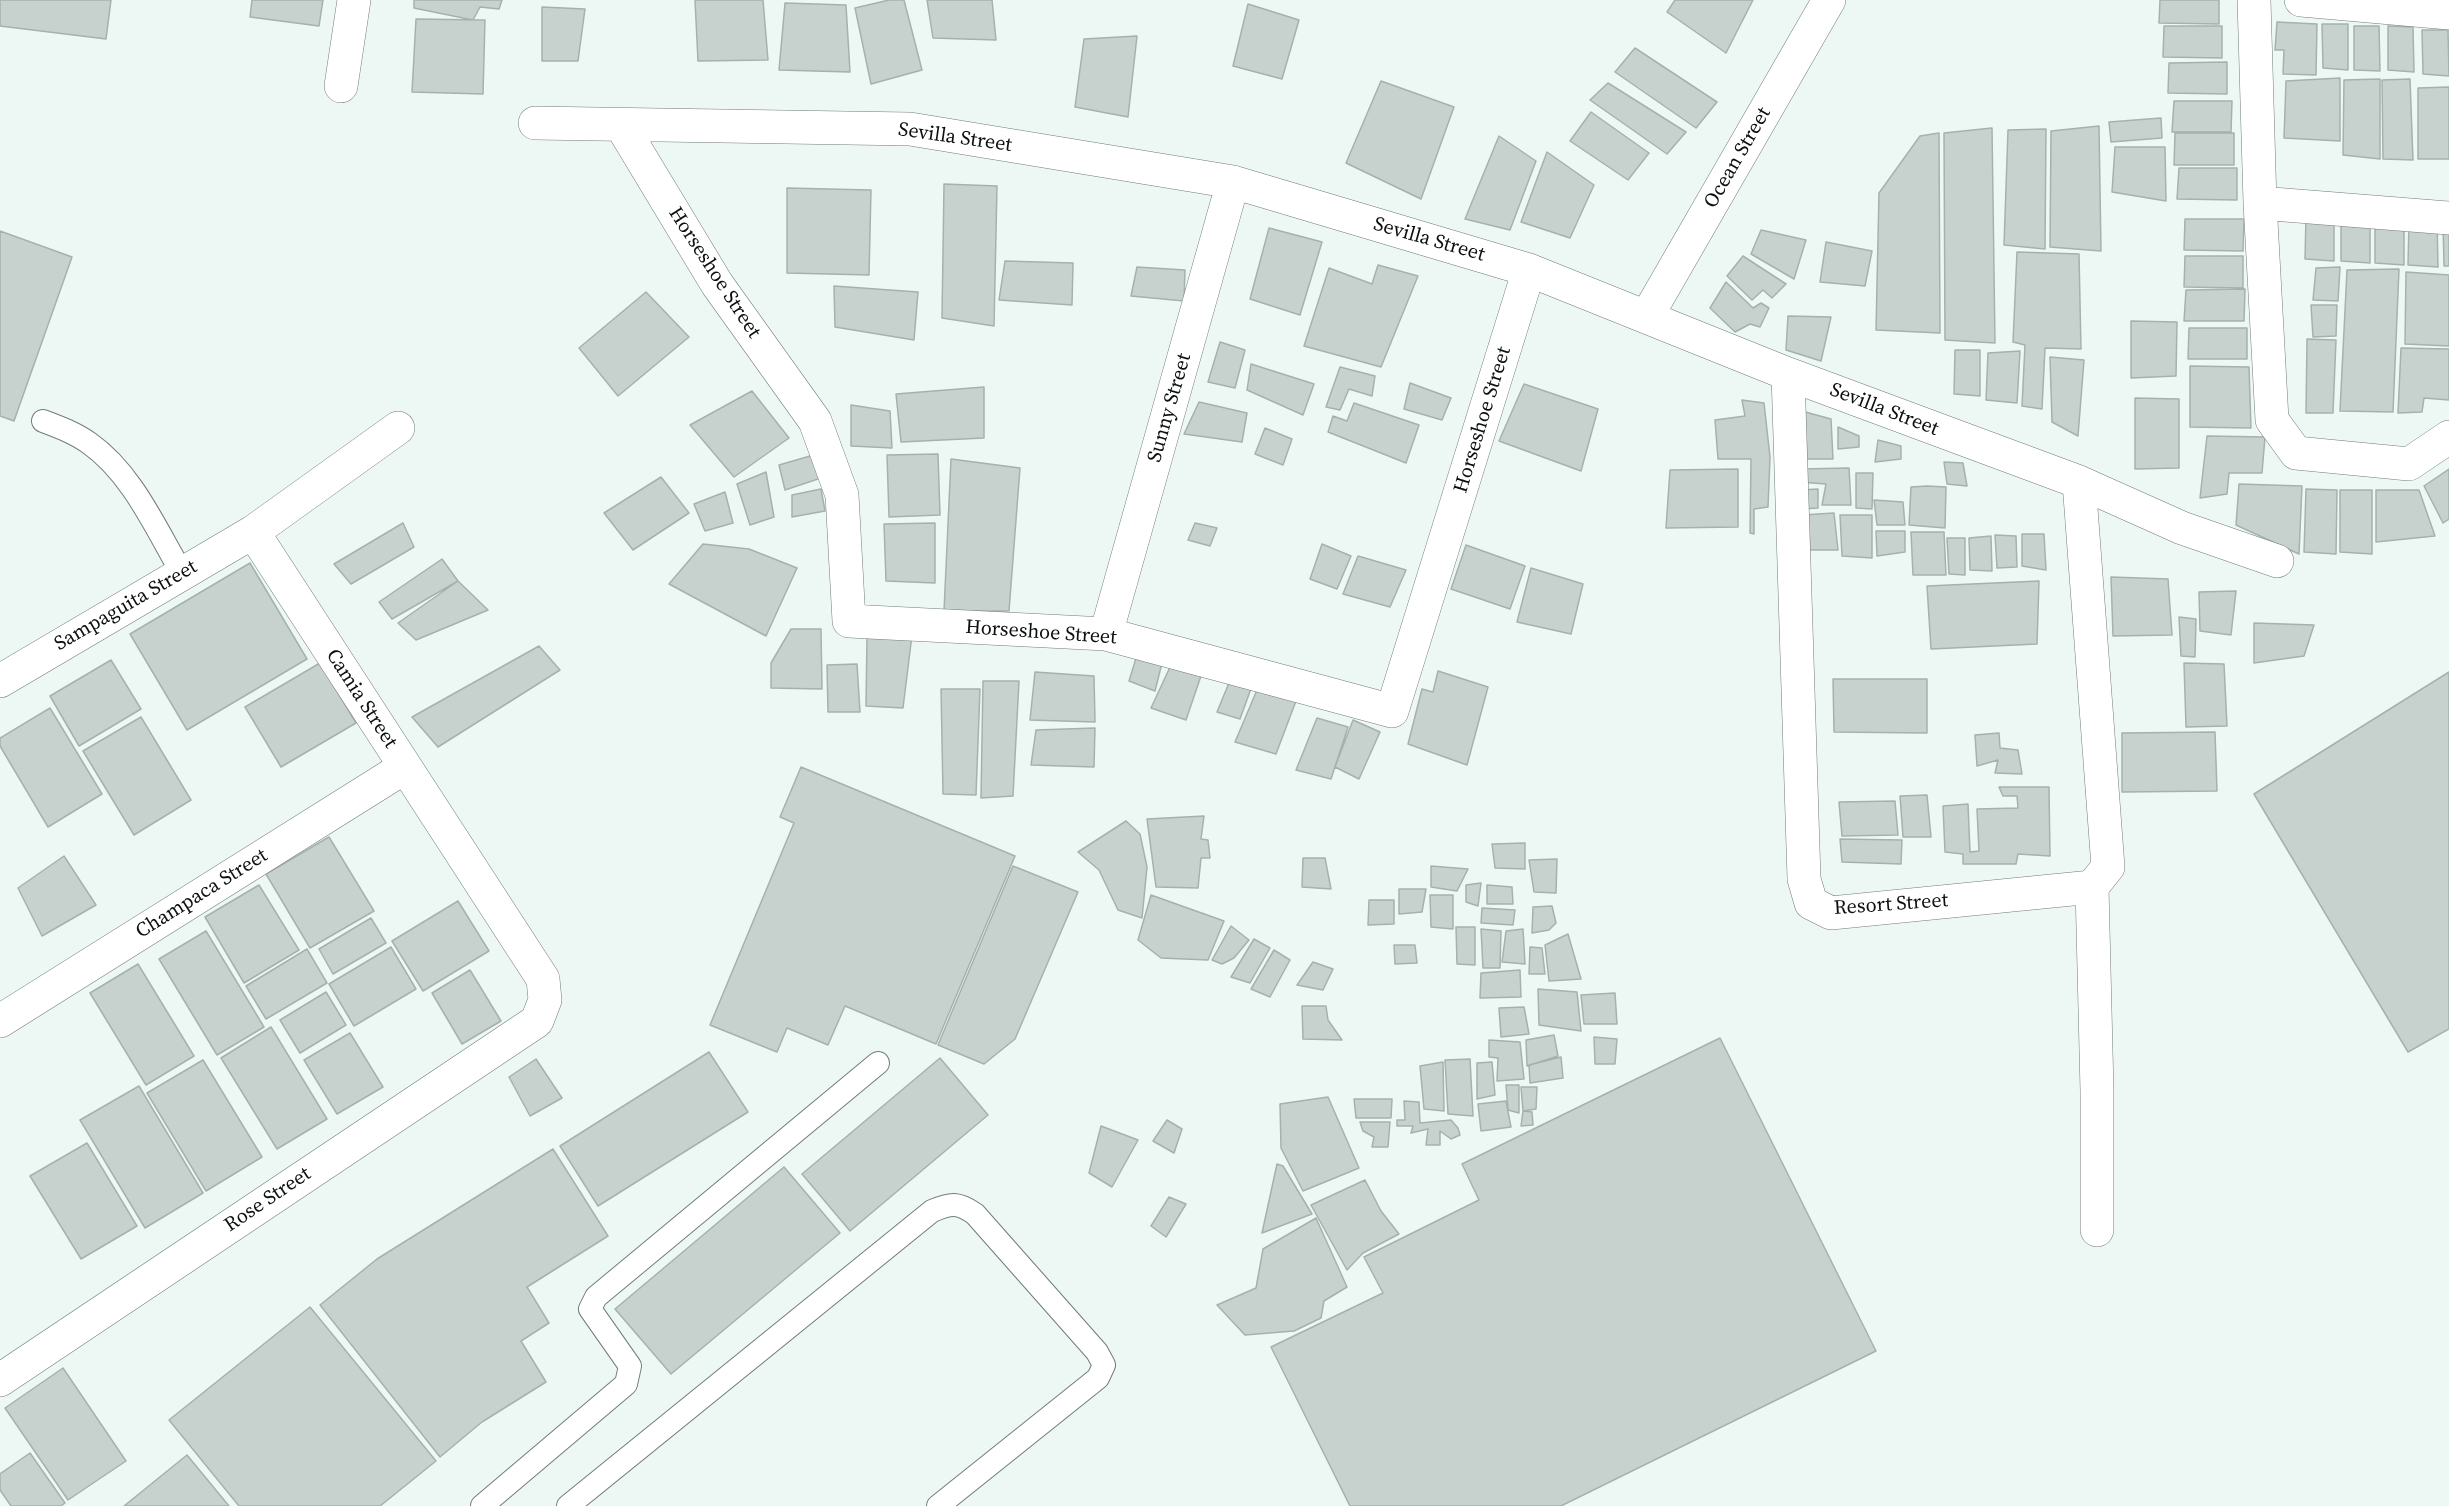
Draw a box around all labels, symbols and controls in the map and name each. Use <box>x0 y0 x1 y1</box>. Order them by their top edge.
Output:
street label: Ocean Street <box>1699 103 1777 213</box>
street label: Sevilla Street <box>897 118 1013 158</box>
street label: Horseshoe Street <box>663 203 765 343</box>
street label: Sevilla Street <box>1371 213 1487 267</box>
street label: Horseshoe Street <box>1449 344 1517 496</box>
street label: Sunny Street <box>1143 351 1197 465</box>
street label: Sevilla Street <box>1826 378 1942 442</box>
street label: Sampaguita Street <box>50 555 202 657</box>
street label: Horseshoe Street <box>965 616 1117 650</box>
street label: Camia Street <box>320 645 402 753</box>
street label: Champaca Street <box>132 844 272 944</box>
street label: Resort Street <box>1833 889 1949 921</box>
street label: Rose Street <box>220 1162 316 1238</box>

